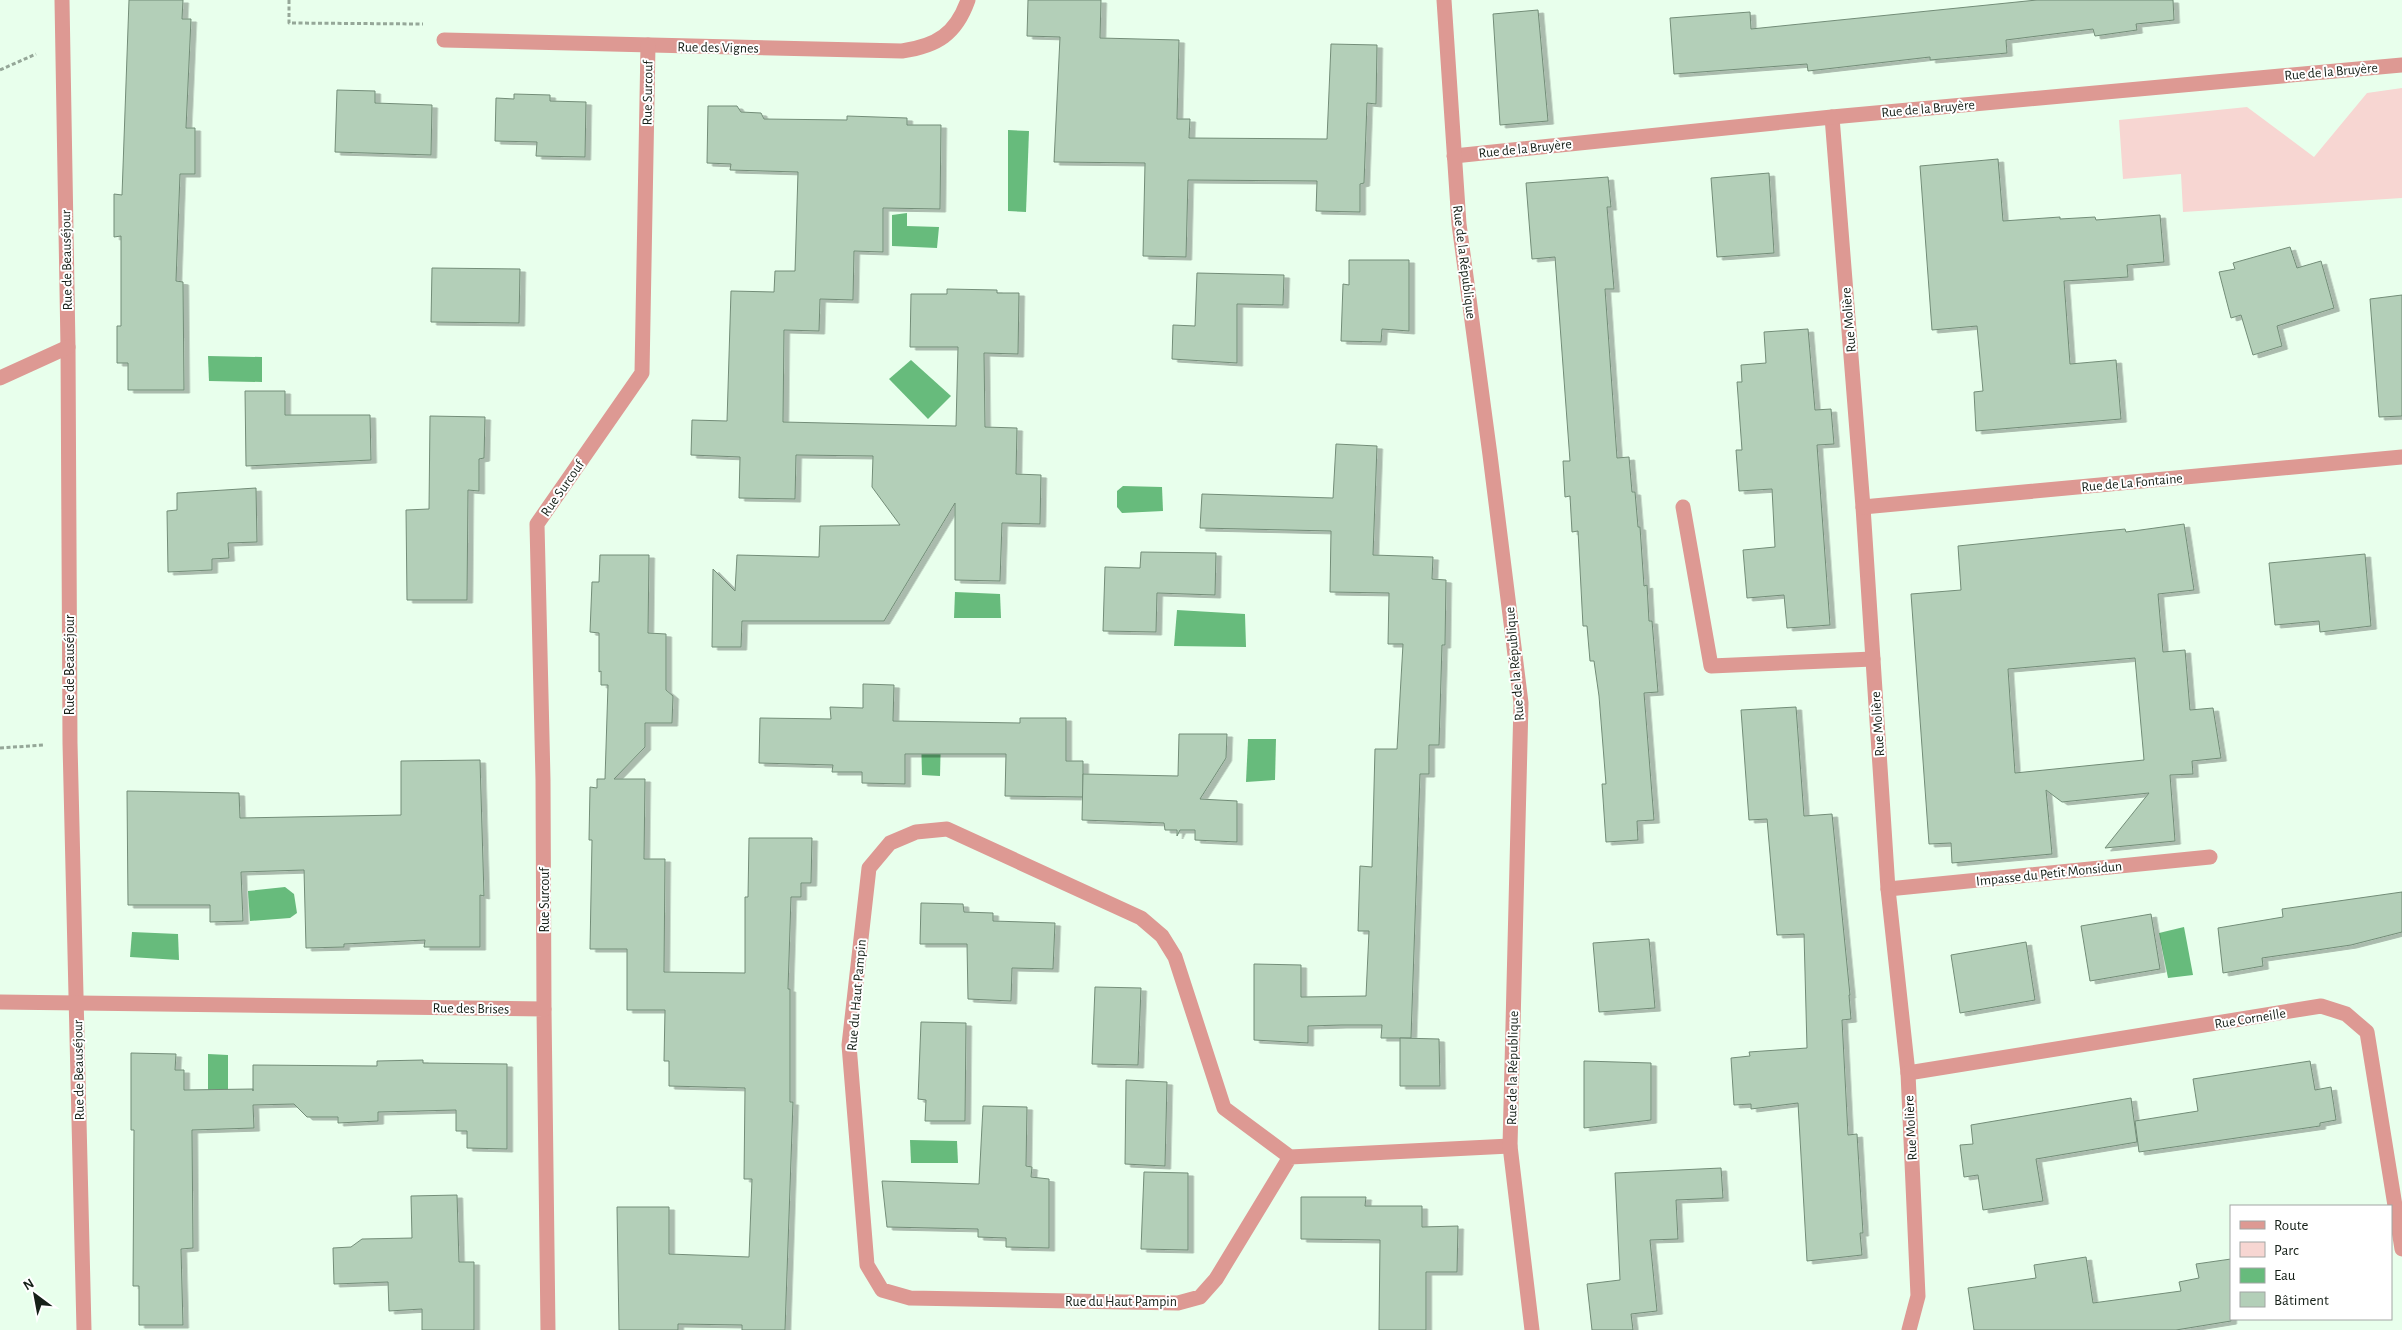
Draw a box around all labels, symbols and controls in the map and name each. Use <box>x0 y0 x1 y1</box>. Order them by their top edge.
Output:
street label: Rue des Vignes <box>677 40 759 56</box>
street label: Rue Surcouf <box>640 60 656 126</box>
street label: Rue de la Bruyère <box>2284 61 2378 83</box>
street label: Rue de la Bruyère <box>1881 98 1975 120</box>
street label: Rue de la Bruyère <box>1478 137 1572 161</box>
street label: Rue de la République <box>1450 204 1478 320</box>
street label: Rue de Beauséjour <box>59 209 75 310</box>
street label: Rue Molière <box>1839 287 1859 353</box>
street label: Rue Surcouf <box>538 457 588 519</box>
street label: Rue de La Fontaine <box>2081 472 2183 494</box>
street label: Rue de la République <box>1503 606 1527 722</box>
street label: Rue de Beauséjour <box>63 614 77 715</box>
street label: Rue Molière <box>1869 691 1887 757</box>
street label: Impasse du Petit Monsidun <box>1975 859 2123 889</box>
street label: Rue Surcouf <box>538 867 552 933</box>
street label: Rue du Haut Pampin <box>845 939 869 1051</box>
street label: Rue des Brises <box>433 1001 509 1017</box>
street label: Rue Corneille <box>2213 1006 2287 1032</box>
street label: Rue de la République <box>1505 1011 1521 1125</box>
street label: Rue de Beauséjour <box>71 1019 87 1120</box>
street label: Rue Molière <box>1902 1095 1920 1161</box>
legend <box>2230 1205 2392 1320</box>
text: Route <box>2274 1218 2308 1233</box>
text: Parc <box>2274 1243 2299 1258</box>
text: Eau <box>2274 1268 2296 1283</box>
north arrow <box>10 1270 60 1320</box>
text: N <box>21 1276 36 1293</box>
text: Bâtiment <box>2274 1293 2329 1308</box>
street label: Rue du Haut Pampin <box>1065 1295 1177 1309</box>

